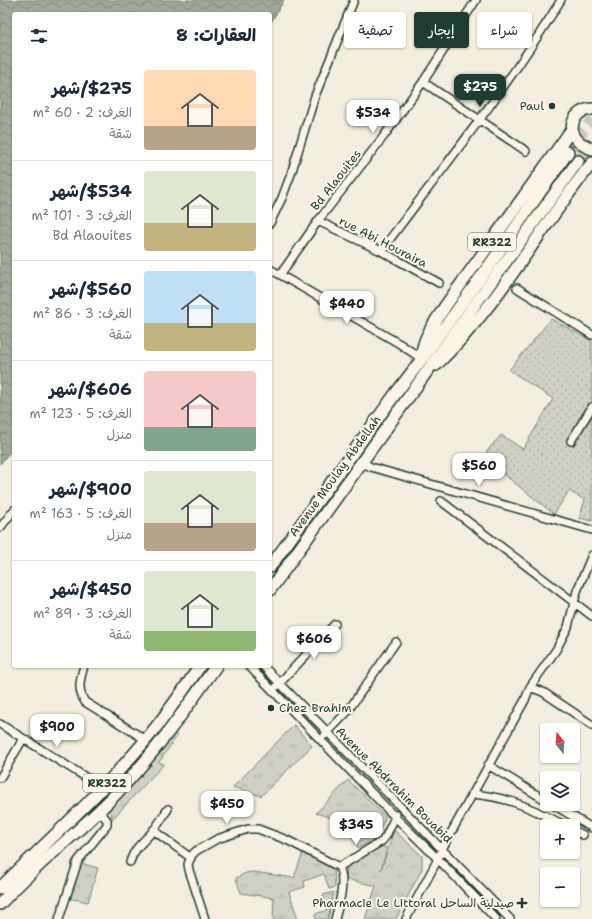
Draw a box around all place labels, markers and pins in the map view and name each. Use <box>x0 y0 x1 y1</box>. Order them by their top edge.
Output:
pin: $275 <box>456 74 504 108</box>
place label: Paul <box>520 98 544 114</box>
pin: $534 <box>349 100 397 134</box>
marker: Paul <box>547 101 557 111</box>
pin: $440 <box>323 291 371 325</box>
pin: $560 <box>455 453 503 487</box>
pin: $606 <box>290 626 338 660</box>
place label: Chez Brahim <box>279 700 352 716</box>
marker: Chez Brahim <box>266 703 276 713</box>
pin: $900 <box>33 714 81 748</box>
pin: $450 <box>203 791 251 825</box>
pin: $345 <box>332 812 380 846</box>
place label: Pharmacie Le Littoral صيدلية الساحل <box>312 895 514 911</box>
marker: Pharmacie Le Littoral صيدلية الساحل <box>517 898 527 908</box>

